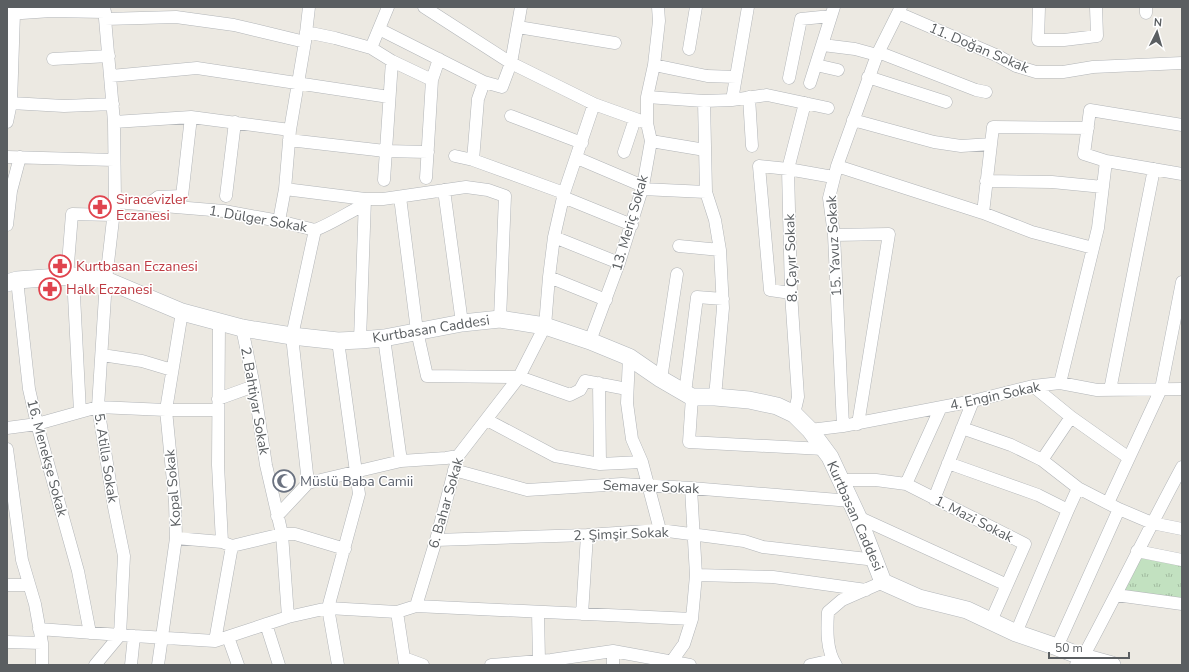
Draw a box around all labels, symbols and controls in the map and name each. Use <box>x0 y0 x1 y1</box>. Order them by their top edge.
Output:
north arrow <box>1137 12 1177 52</box>
text: N <box>1153 15 1163 30</box>
street label: 11. Doğan Sokak <box>926 18 1033 78</box>
street label: 13. Meriç Sokak <box>607 172 653 273</box>
place label: Siracevizler Eczanesi <box>116 190 187 225</box>
pharmacy icon: Siracevizler Eczanesi <box>87 194 113 220</box>
street label: 15. Yavuz Sokak <box>822 194 846 297</box>
street label: 1. Dülger Sokak <box>207 201 310 237</box>
street label: 8. Çayır Sokak <box>780 212 802 303</box>
pharmacy icon: Kurtbasan Eczanesi <box>47 253 73 279</box>
place label: Kurtbasan Eczanesi <box>76 257 198 276</box>
pharmacy icon: Halk Eczanesi <box>37 276 63 302</box>
place label: Halk Eczanesi <box>66 280 153 299</box>
street label: Kurtbasan Caddesi <box>371 310 491 348</box>
street label: 2. Bahtiyar Sokak <box>236 346 274 457</box>
street label: 4. Engin Sokak <box>948 377 1043 415</box>
street label: 16. Menekşe Sokak <box>22 397 72 520</box>
street label: 5. Atilla Sokak <box>90 412 123 505</box>
street label: Kopal Sokak <box>160 448 186 527</box>
street label: 6. Bahar Sokak <box>424 454 468 551</box>
street label: Kurtbasan Caddesi <box>822 458 888 574</box>
mosque icon: Müslü Baba Camii <box>271 468 297 494</box>
place label: Müslü Baba Camii <box>300 472 413 491</box>
street label: Semaver Sokak <box>603 476 700 498</box>
street label: 1. Mazi Sokak <box>932 491 1017 547</box>
street label: 2. Şimşir Sokak <box>573 523 670 545</box>
scale bar <box>1049 634 1129 660</box>
text: 50 m <box>1055 640 1083 656</box>

